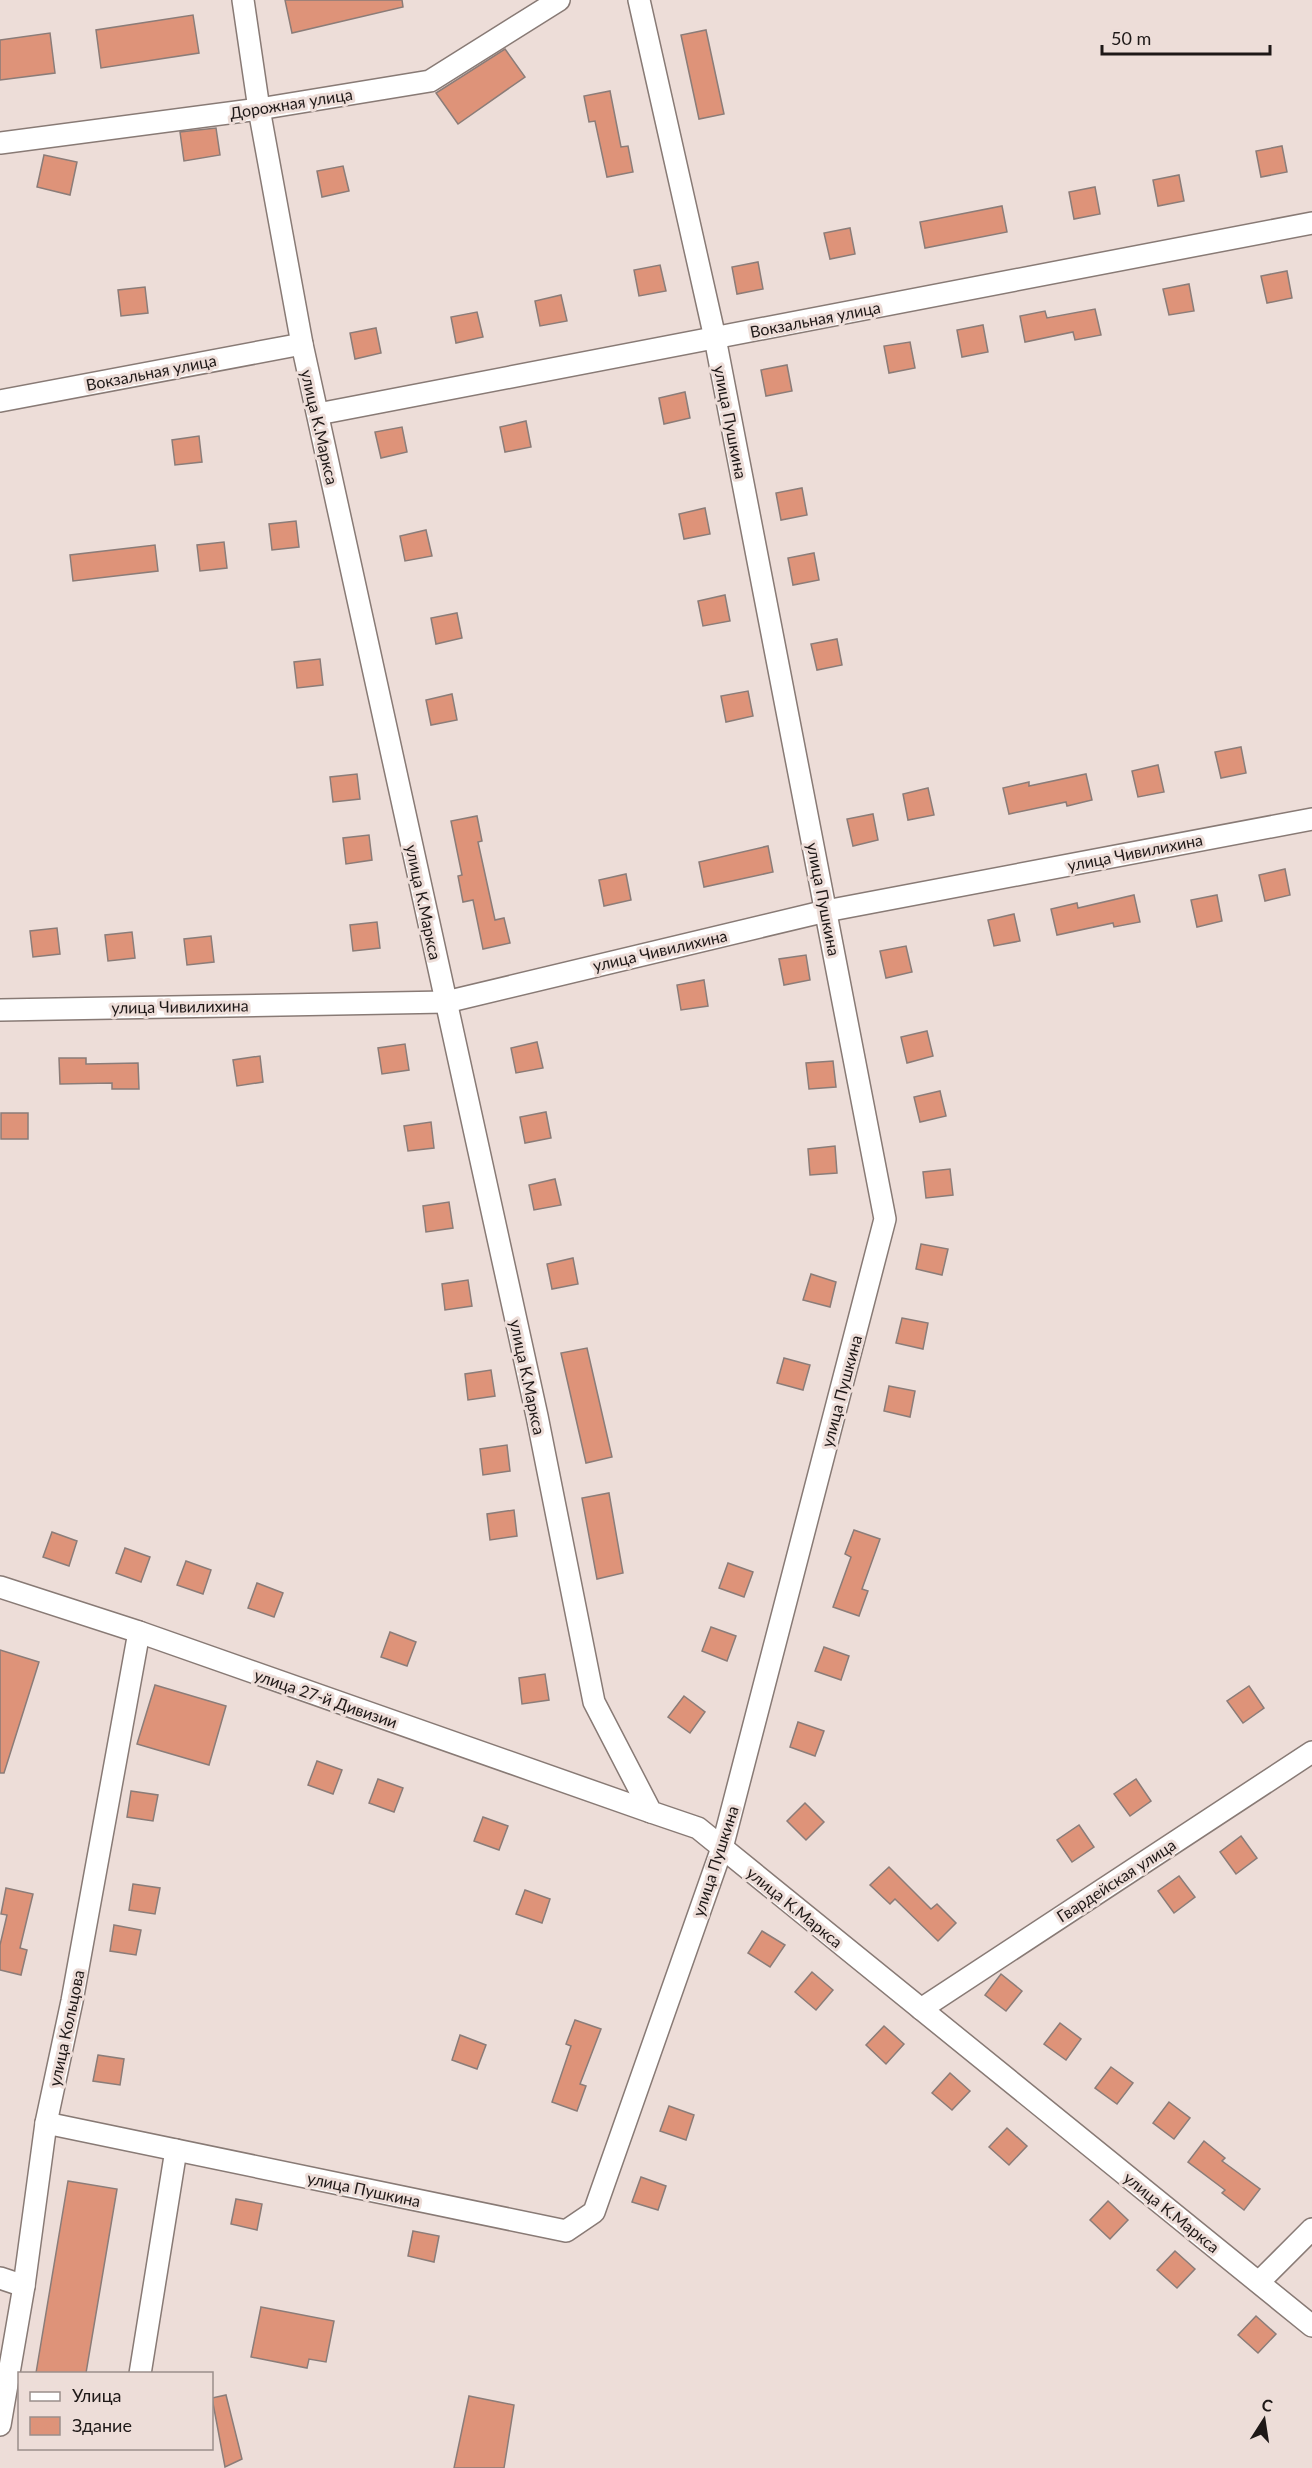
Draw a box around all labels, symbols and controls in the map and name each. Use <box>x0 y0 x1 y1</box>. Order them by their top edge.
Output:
scale bar <box>1102 18 1270 56</box>
text: 50 m <box>1111 27 1151 49</box>
street label: Дорожная улица <box>228 84 354 122</box>
street label: Вокзальная улица <box>748 297 882 341</box>
street label: Вокзальная улица <box>84 350 218 394</box>
street label: улица Пушкина <box>711 364 751 480</box>
street label: улица К.Маркса <box>298 368 342 486</box>
street label: улица Чивилихина <box>1066 830 1204 874</box>
street label: улица Пушкина <box>804 841 844 957</box>
street label: улица К.Маркса <box>403 843 445 961</box>
street label: улица Чивилихина <box>591 925 729 975</box>
street label: улица Чивилихина <box>111 995 249 1017</box>
street label: улица К.Маркса <box>507 1318 549 1436</box>
street label: улица Пушкина <box>817 1333 865 1449</box>
street label: улица 27-й Дивизии <box>252 1665 400 1731</box>
street label: улица Пушкина <box>688 1803 742 1919</box>
street label: Гвардейская улица <box>1053 1834 1179 1926</box>
street label: улица К.Маркса <box>743 1863 847 1951</box>
street label: улица Кольцова <box>44 1968 88 2088</box>
street label: улица Пушкина <box>306 2168 422 2210</box>
street label: улица К.Маркса <box>1120 2168 1224 2256</box>
legend <box>18 2372 213 2450</box>
text: Улица <box>72 2384 122 2406</box>
north arrow <box>1234 2390 1294 2450</box>
text: С <box>1260 2394 1275 2415</box>
text: Здание <box>72 2414 132 2436</box>

